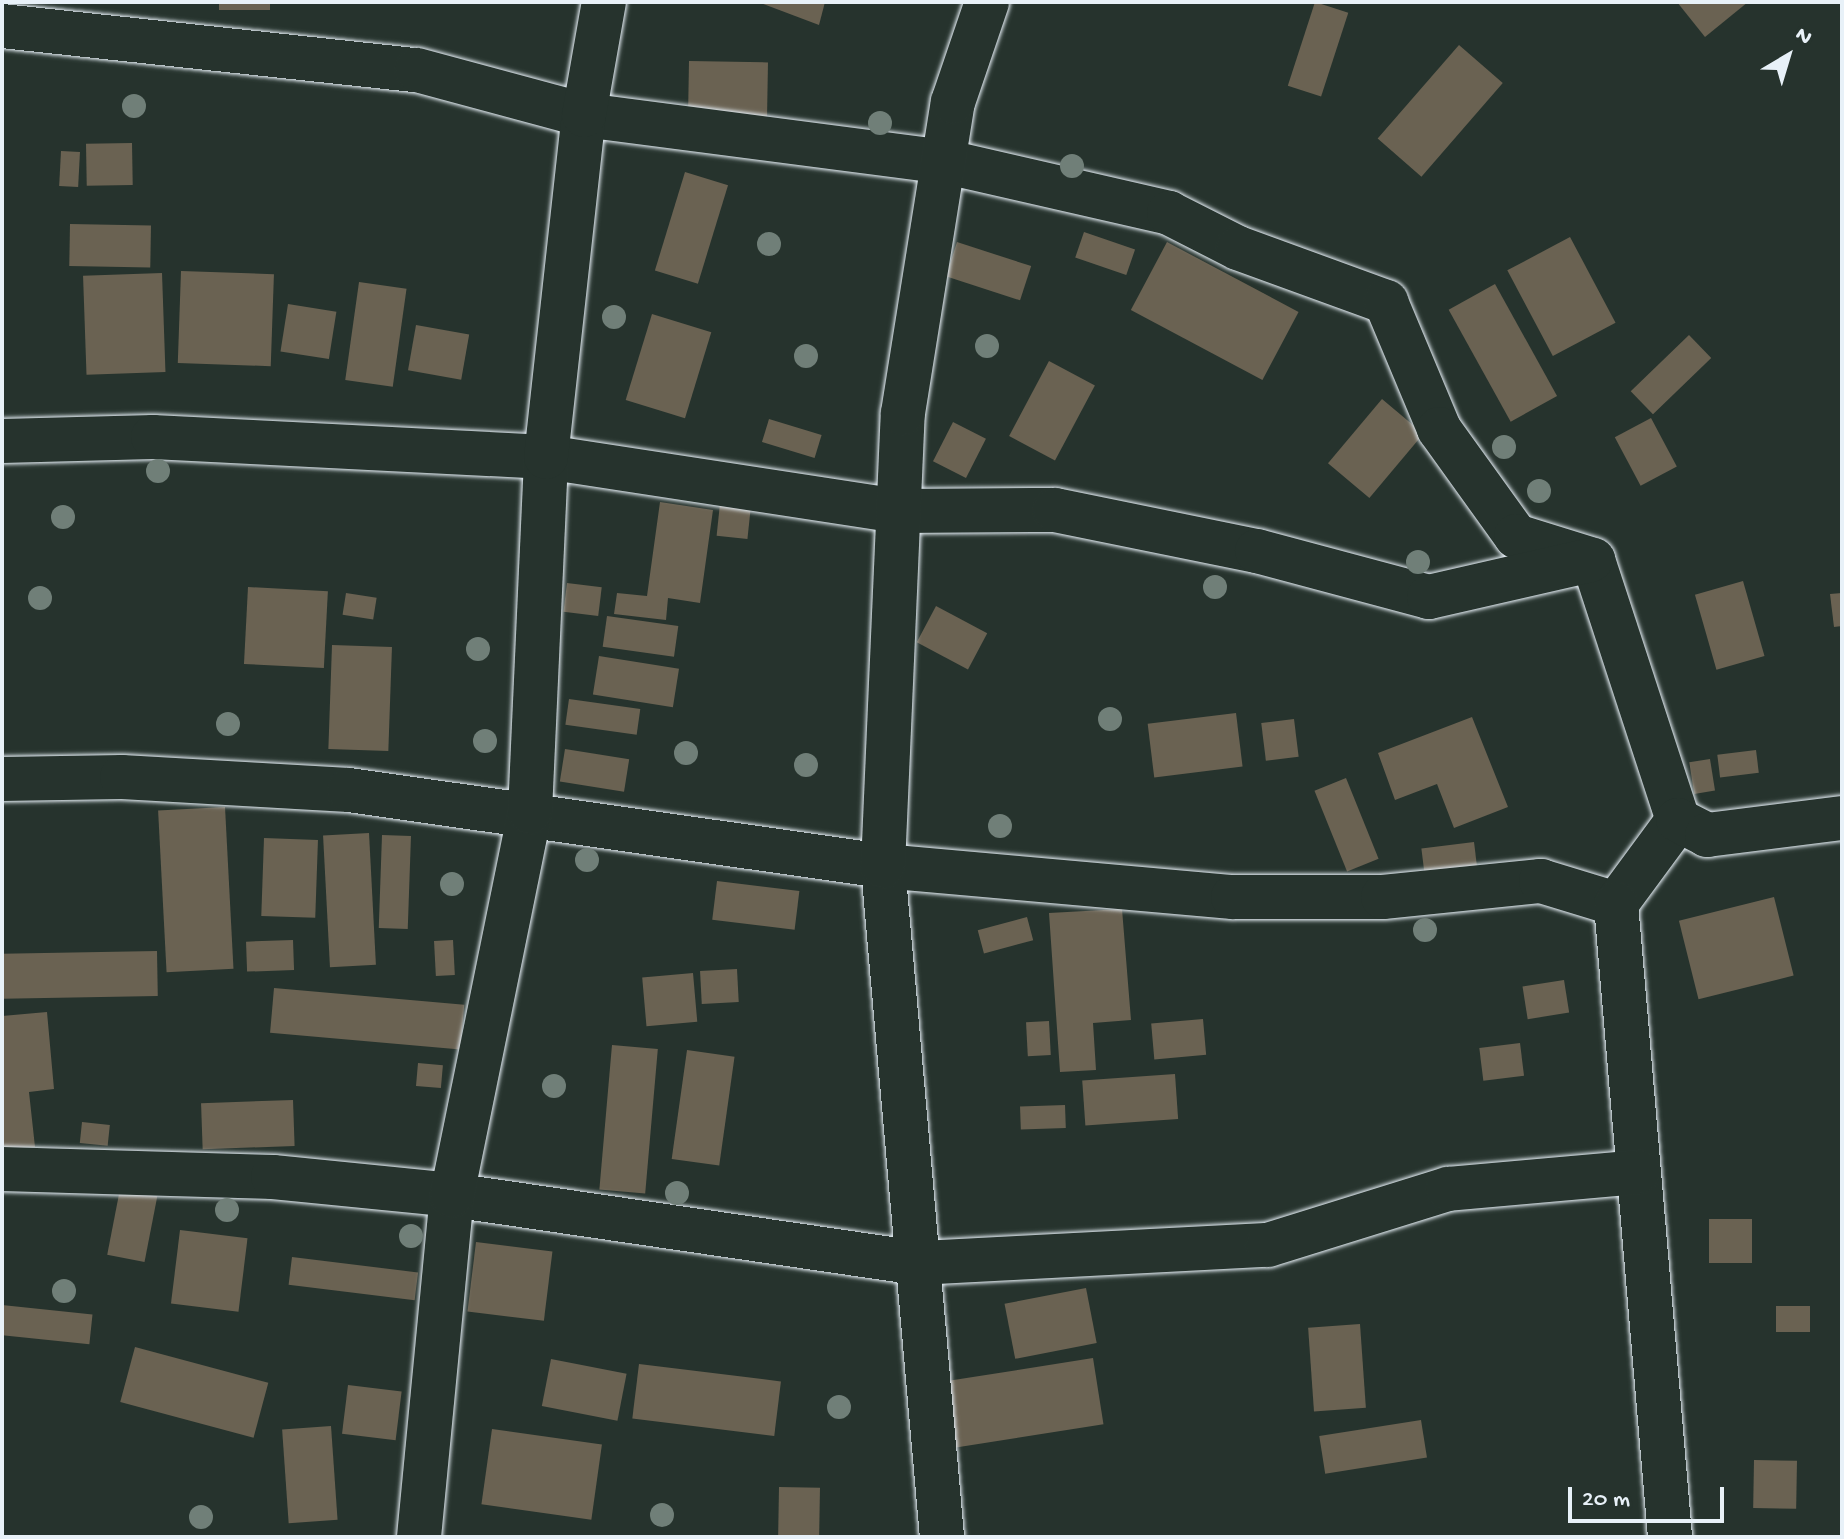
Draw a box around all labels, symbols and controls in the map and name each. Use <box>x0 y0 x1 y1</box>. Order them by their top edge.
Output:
north arrow <box>1748 16 1828 96</box>
text: N <box>1789 22 1816 52</box>
scale bar <box>1572 1471 1728 1521</box>
text: 20 m <box>1582 1486 1630 1515</box>

